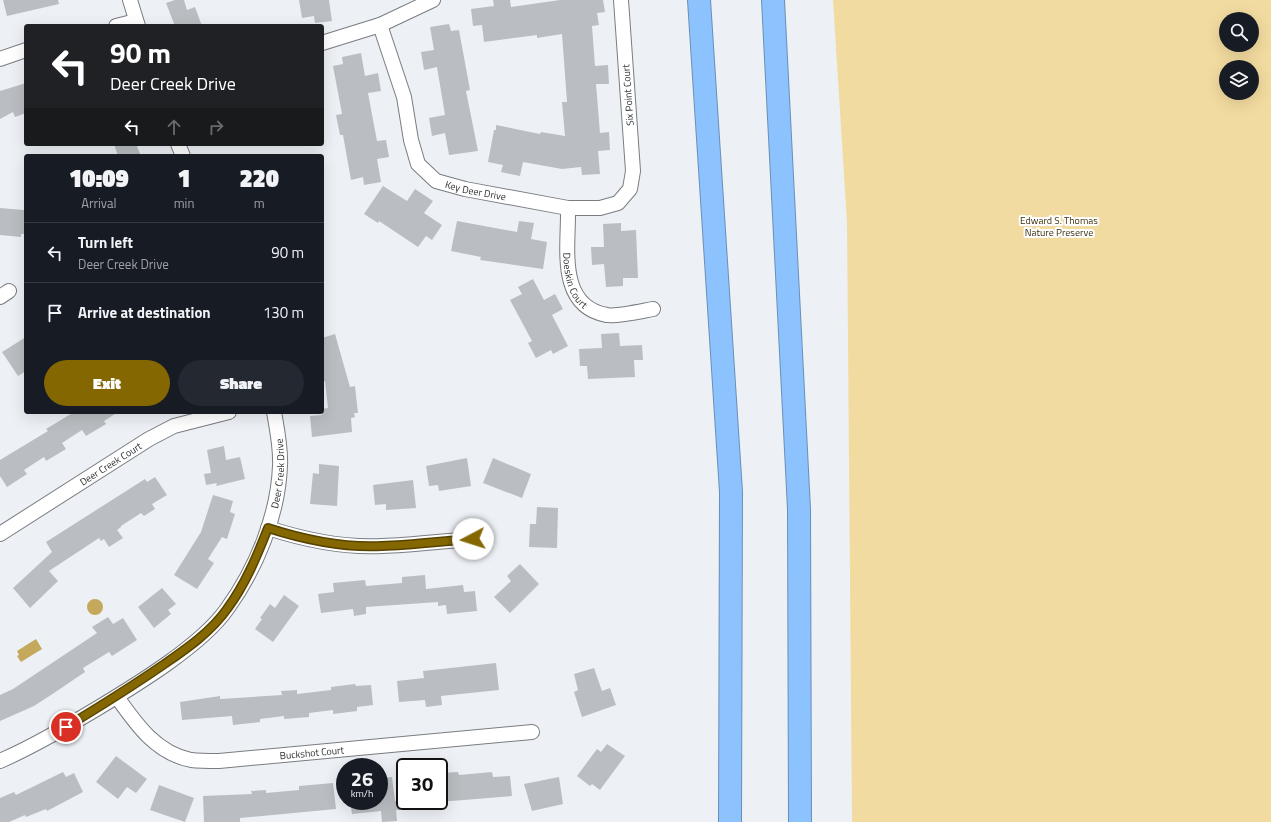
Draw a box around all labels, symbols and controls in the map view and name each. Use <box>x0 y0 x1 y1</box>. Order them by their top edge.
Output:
map controls <box>1219 12 1259 100</box>
button: search <box>1219 12 1259 52</box>
text: 90 m <box>110 31 171 74</box>
icon: left <box>44 40 96 92</box>
button: layers <box>1219 60 1259 100</box>
street label: Six Point Court <box>618 63 638 126</box>
text: Deer Creek Drive <box>110 70 236 97</box>
icon: left <box>121 116 143 138</box>
icon: ahead <box>163 116 185 138</box>
icon: right <box>205 116 227 138</box>
text: 10:09 <box>69 160 129 196</box>
text: 1 <box>177 160 191 196</box>
text: 220 <box>239 160 279 196</box>
street label: Key Deer Drive <box>444 176 507 204</box>
text: Arrival <box>81 193 116 213</box>
text: min <box>174 193 194 213</box>
text: m <box>254 193 265 213</box>
park label: Edward S. Thomas Nature Preserve <box>1020 213 1098 240</box>
text: Turn left <box>78 231 133 254</box>
text: 90 m <box>271 241 304 264</box>
icon: left <box>44 242 66 264</box>
street label: Doeskin Court <box>560 252 591 312</box>
text: Deer Creek Drive <box>78 254 169 274</box>
text: Arrive at destination <box>78 301 211 324</box>
text: 130 m <box>263 301 304 324</box>
icon: arrive <box>44 302 66 324</box>
button: Exit <box>44 360 170 406</box>
button: Share <box>178 360 304 406</box>
street label: Deer Creek Court <box>76 438 145 489</box>
street label: Deer Creek Drive <box>267 438 288 510</box>
position arrow <box>452 518 494 560</box>
pin <box>49 710 83 744</box>
icon: arrive <box>55 716 77 738</box>
street label: Buckshot Court <box>279 742 345 763</box>
speed limit sign: 30 <box>396 758 448 810</box>
text: 26 <box>351 763 373 794</box>
text: km/h <box>351 786 373 801</box>

